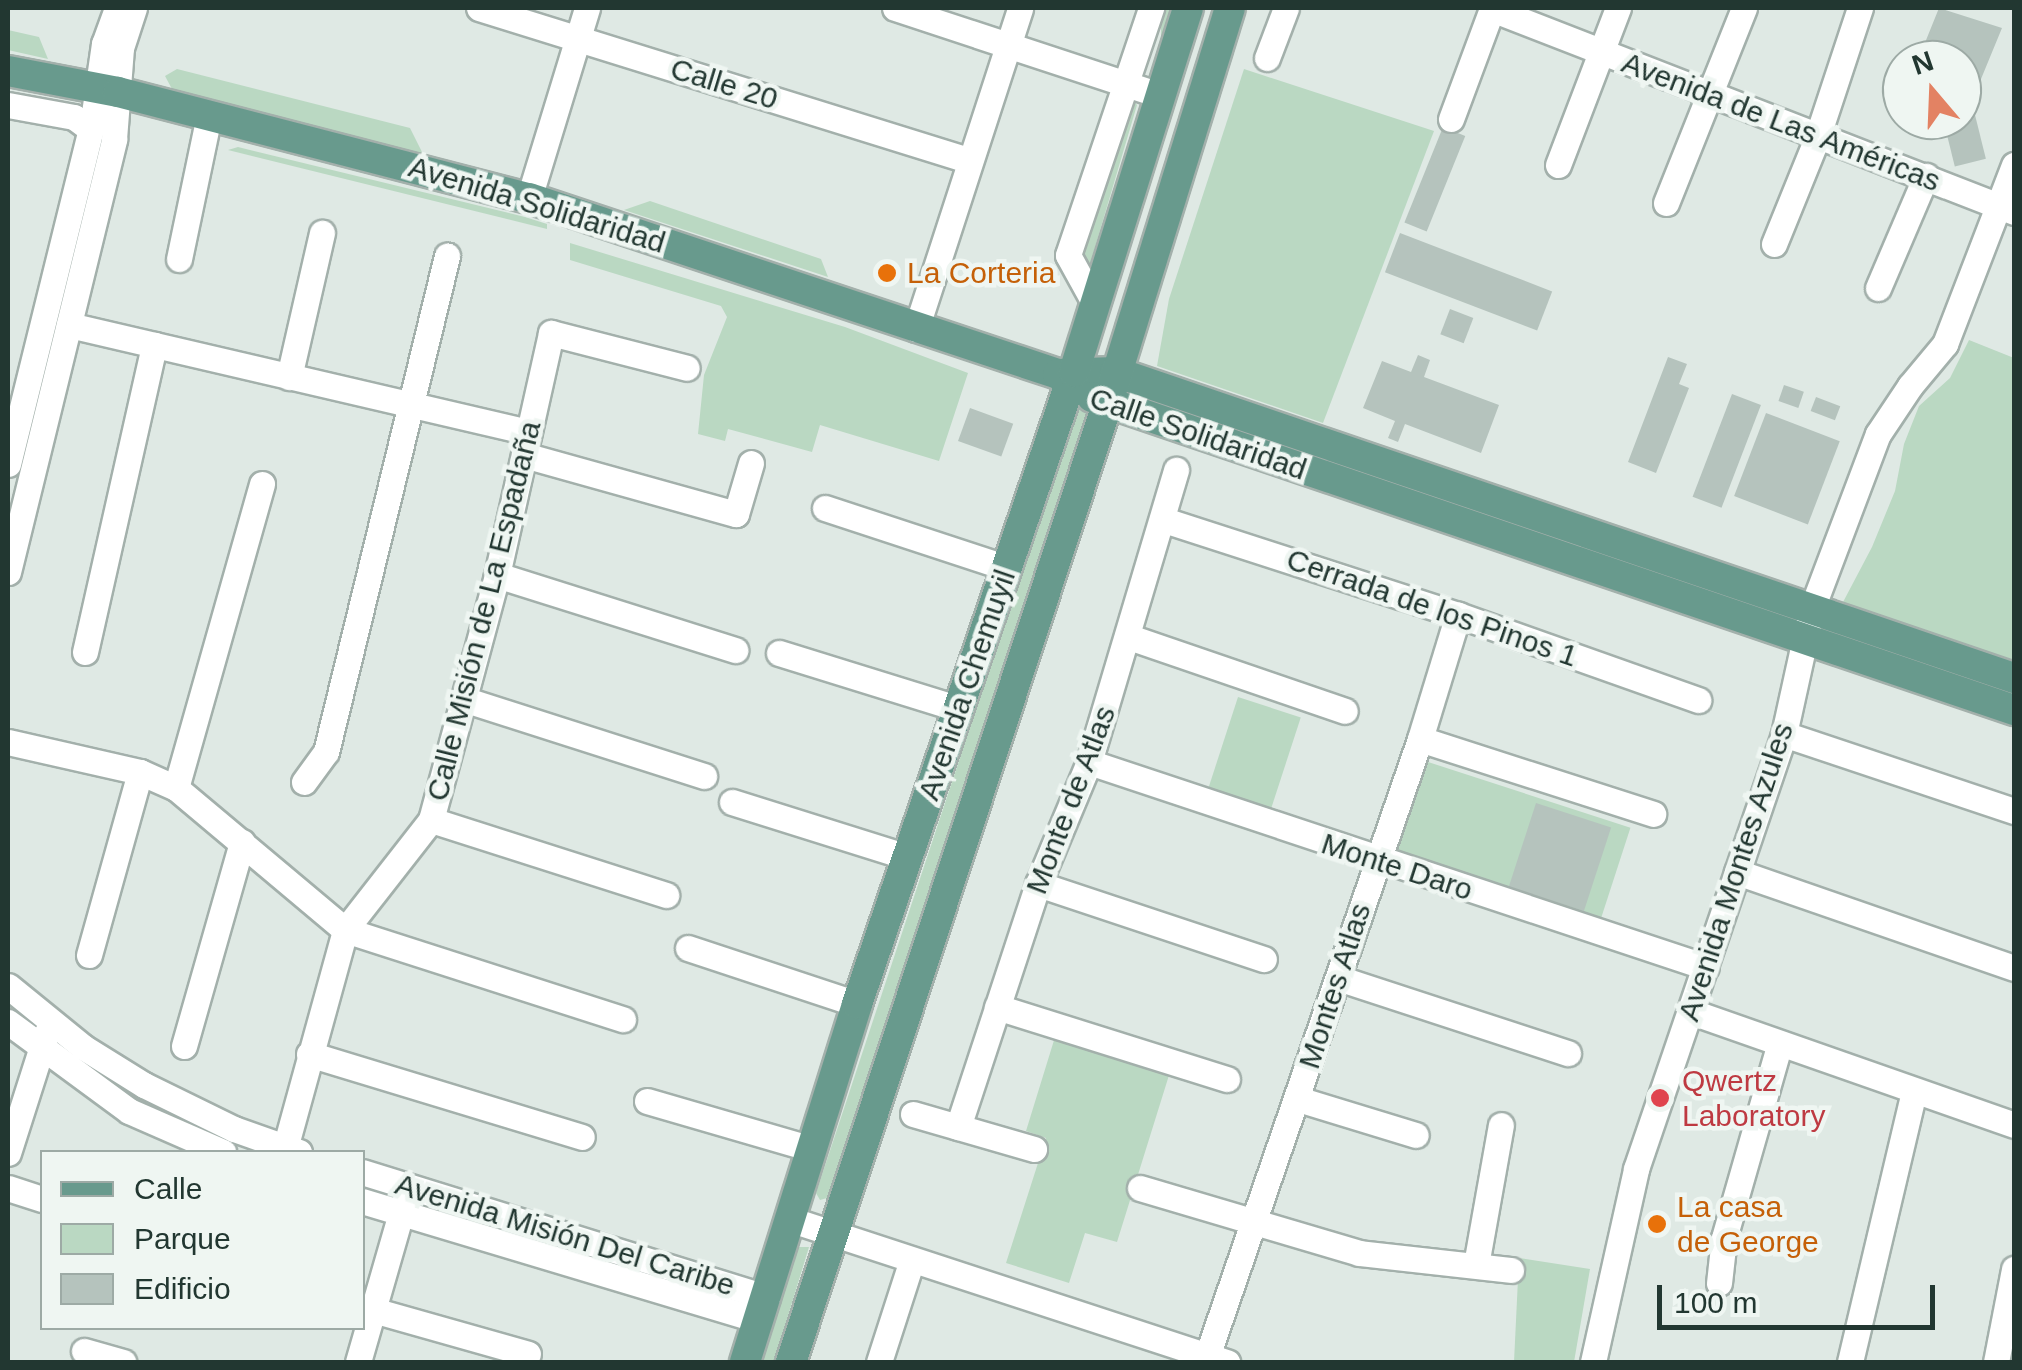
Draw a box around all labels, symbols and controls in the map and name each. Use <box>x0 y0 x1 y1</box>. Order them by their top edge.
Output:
north arrow <box>1882 40 1982 140</box>
street label: Avenida de Las Américas <box>1616 44 1946 200</box>
text: N <box>1908 45 1937 81</box>
street label: Calle 20 <box>666 51 782 117</box>
street label: Avenida Solidaridad <box>404 149 670 261</box>
place label: La Corteria <box>907 255 1055 291</box>
marker: La Corteria <box>876 262 898 284</box>
street label: Calle Solidaridad <box>1085 380 1311 488</box>
street label: Calle Misión de La Espadaña <box>419 417 549 805</box>
street label: Cerrada de los Pinos 1 <box>1282 541 1582 675</box>
street label: Avenida Chemuyil <box>911 565 1023 805</box>
street label: Monte de Atlas <box>1018 700 1124 900</box>
street label: Avenida Montes Azules <box>1671 718 1801 1026</box>
street label: Monte Daro <box>1317 826 1477 908</box>
street label: Montes Atlas <box>1291 898 1379 1074</box>
place label: Qwertz Laboratory <box>1682 1063 1825 1134</box>
marker: Qwertz Laboratory <box>1647 1085 1673 1111</box>
legend <box>40 1150 365 1330</box>
street label: Avenida Misión Del Caribe <box>391 1166 739 1304</box>
text: Calle <box>134 1172 202 1205</box>
place label: La casa de George <box>1677 1189 1819 1260</box>
marker: La casa de George <box>1646 1213 1668 1235</box>
text: Parque <box>134 1222 231 1255</box>
scale bar <box>1662 1265 1940 1327</box>
text: Edificio <box>134 1272 231 1305</box>
text: 100 m <box>1674 1286 1757 1319</box>

